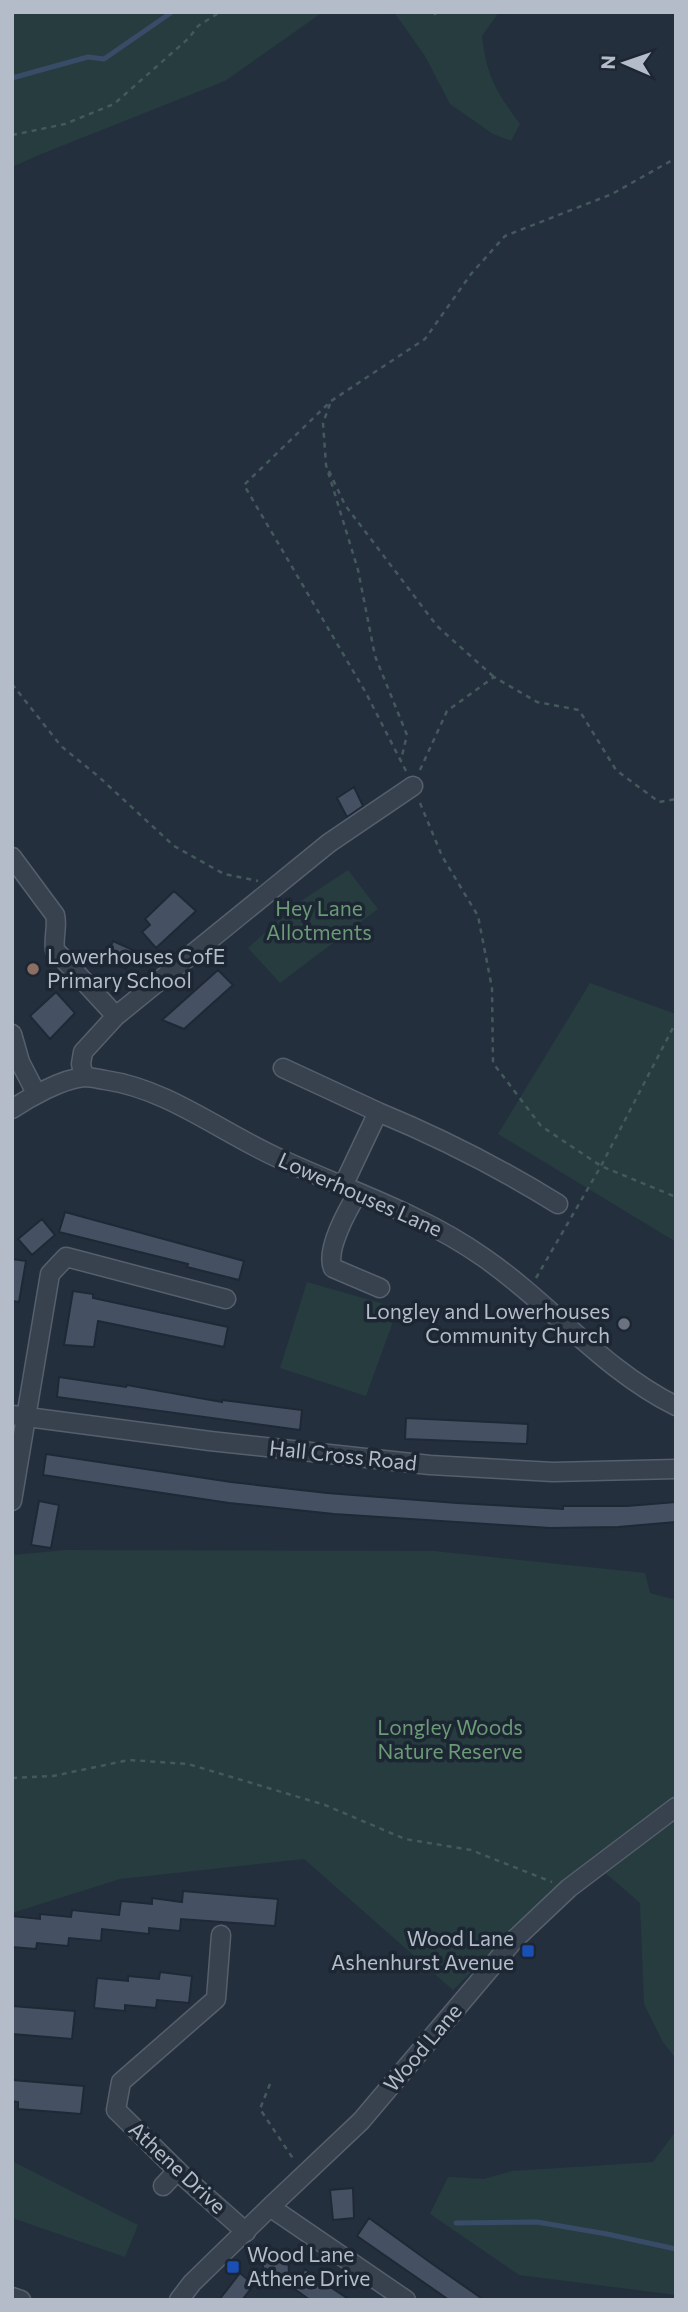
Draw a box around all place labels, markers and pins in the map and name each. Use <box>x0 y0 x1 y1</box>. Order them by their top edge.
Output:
place label: Lowerhouses CofE Primary School <box>47 943 225 992</box>
marker: Lowerhouses CofE Primary School <box>25 961 41 977</box>
place label: Longley and Lowerhouses Community Church <box>365 1298 610 1347</box>
marker: Longley and Lowerhouses Community Church <box>616 1316 632 1332</box>
place label: Wood Lane Ashenhurst Avenue <box>331 1925 514 1974</box>
marker: Wood Lane Ashenhurst Avenue <box>520 1943 536 1959</box>
place label: Wood Lane Athene Drive <box>247 2241 370 2290</box>
marker: Wood Lane Athene Drive <box>225 2259 241 2275</box>

